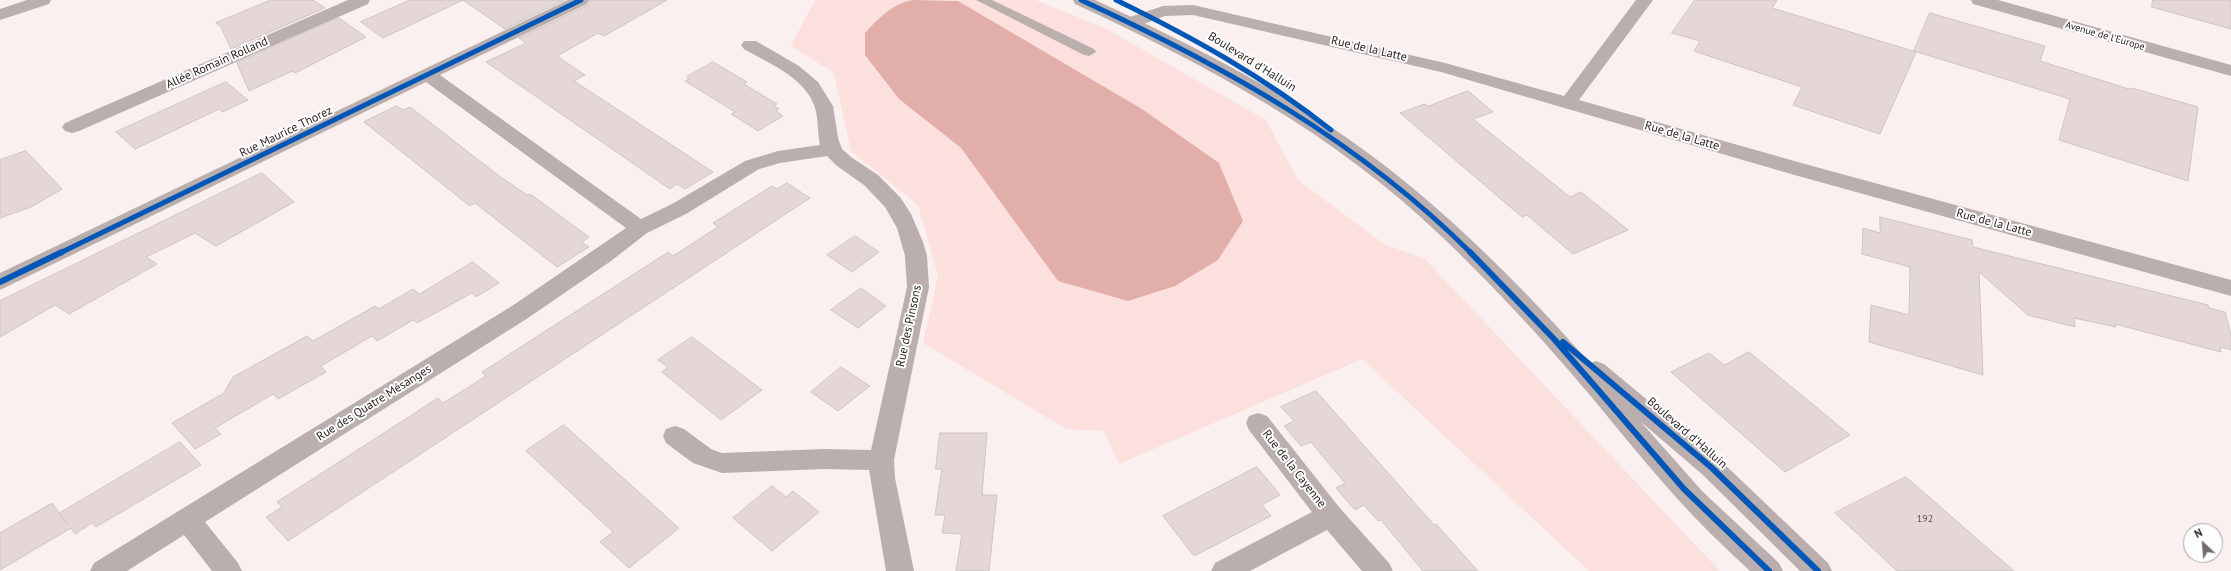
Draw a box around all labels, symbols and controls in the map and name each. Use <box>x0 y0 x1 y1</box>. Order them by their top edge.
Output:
street label: Avenue de l'Europe <box>2064 19 2146 53</box>
street label: Boulevard d'Halluin <box>1205 29 1299 95</box>
street label: Rue de la Latte <box>1330 33 1408 65</box>
street label: Allée Romain Rolland <box>164 34 270 92</box>
street label: Rue Maurice Thorez <box>237 103 335 161</box>
street label: Rue de la Latte <box>1643 118 1721 154</box>
street label: Rue de la Latte <box>1955 206 2033 240</box>
street label: Rue des Pinsons <box>893 284 925 368</box>
street label: Rue des Quatre Mésanges <box>314 362 434 444</box>
street label: Boulevard d'Halluin <box>1644 394 1730 472</box>
street label: Rue de la Cayenne <box>1259 427 1329 511</box>
house number: 192 <box>1917 513 1933 525</box>
north arrow <box>2183 523 2223 563</box>
text: N <box>2192 525 2204 541</box>

